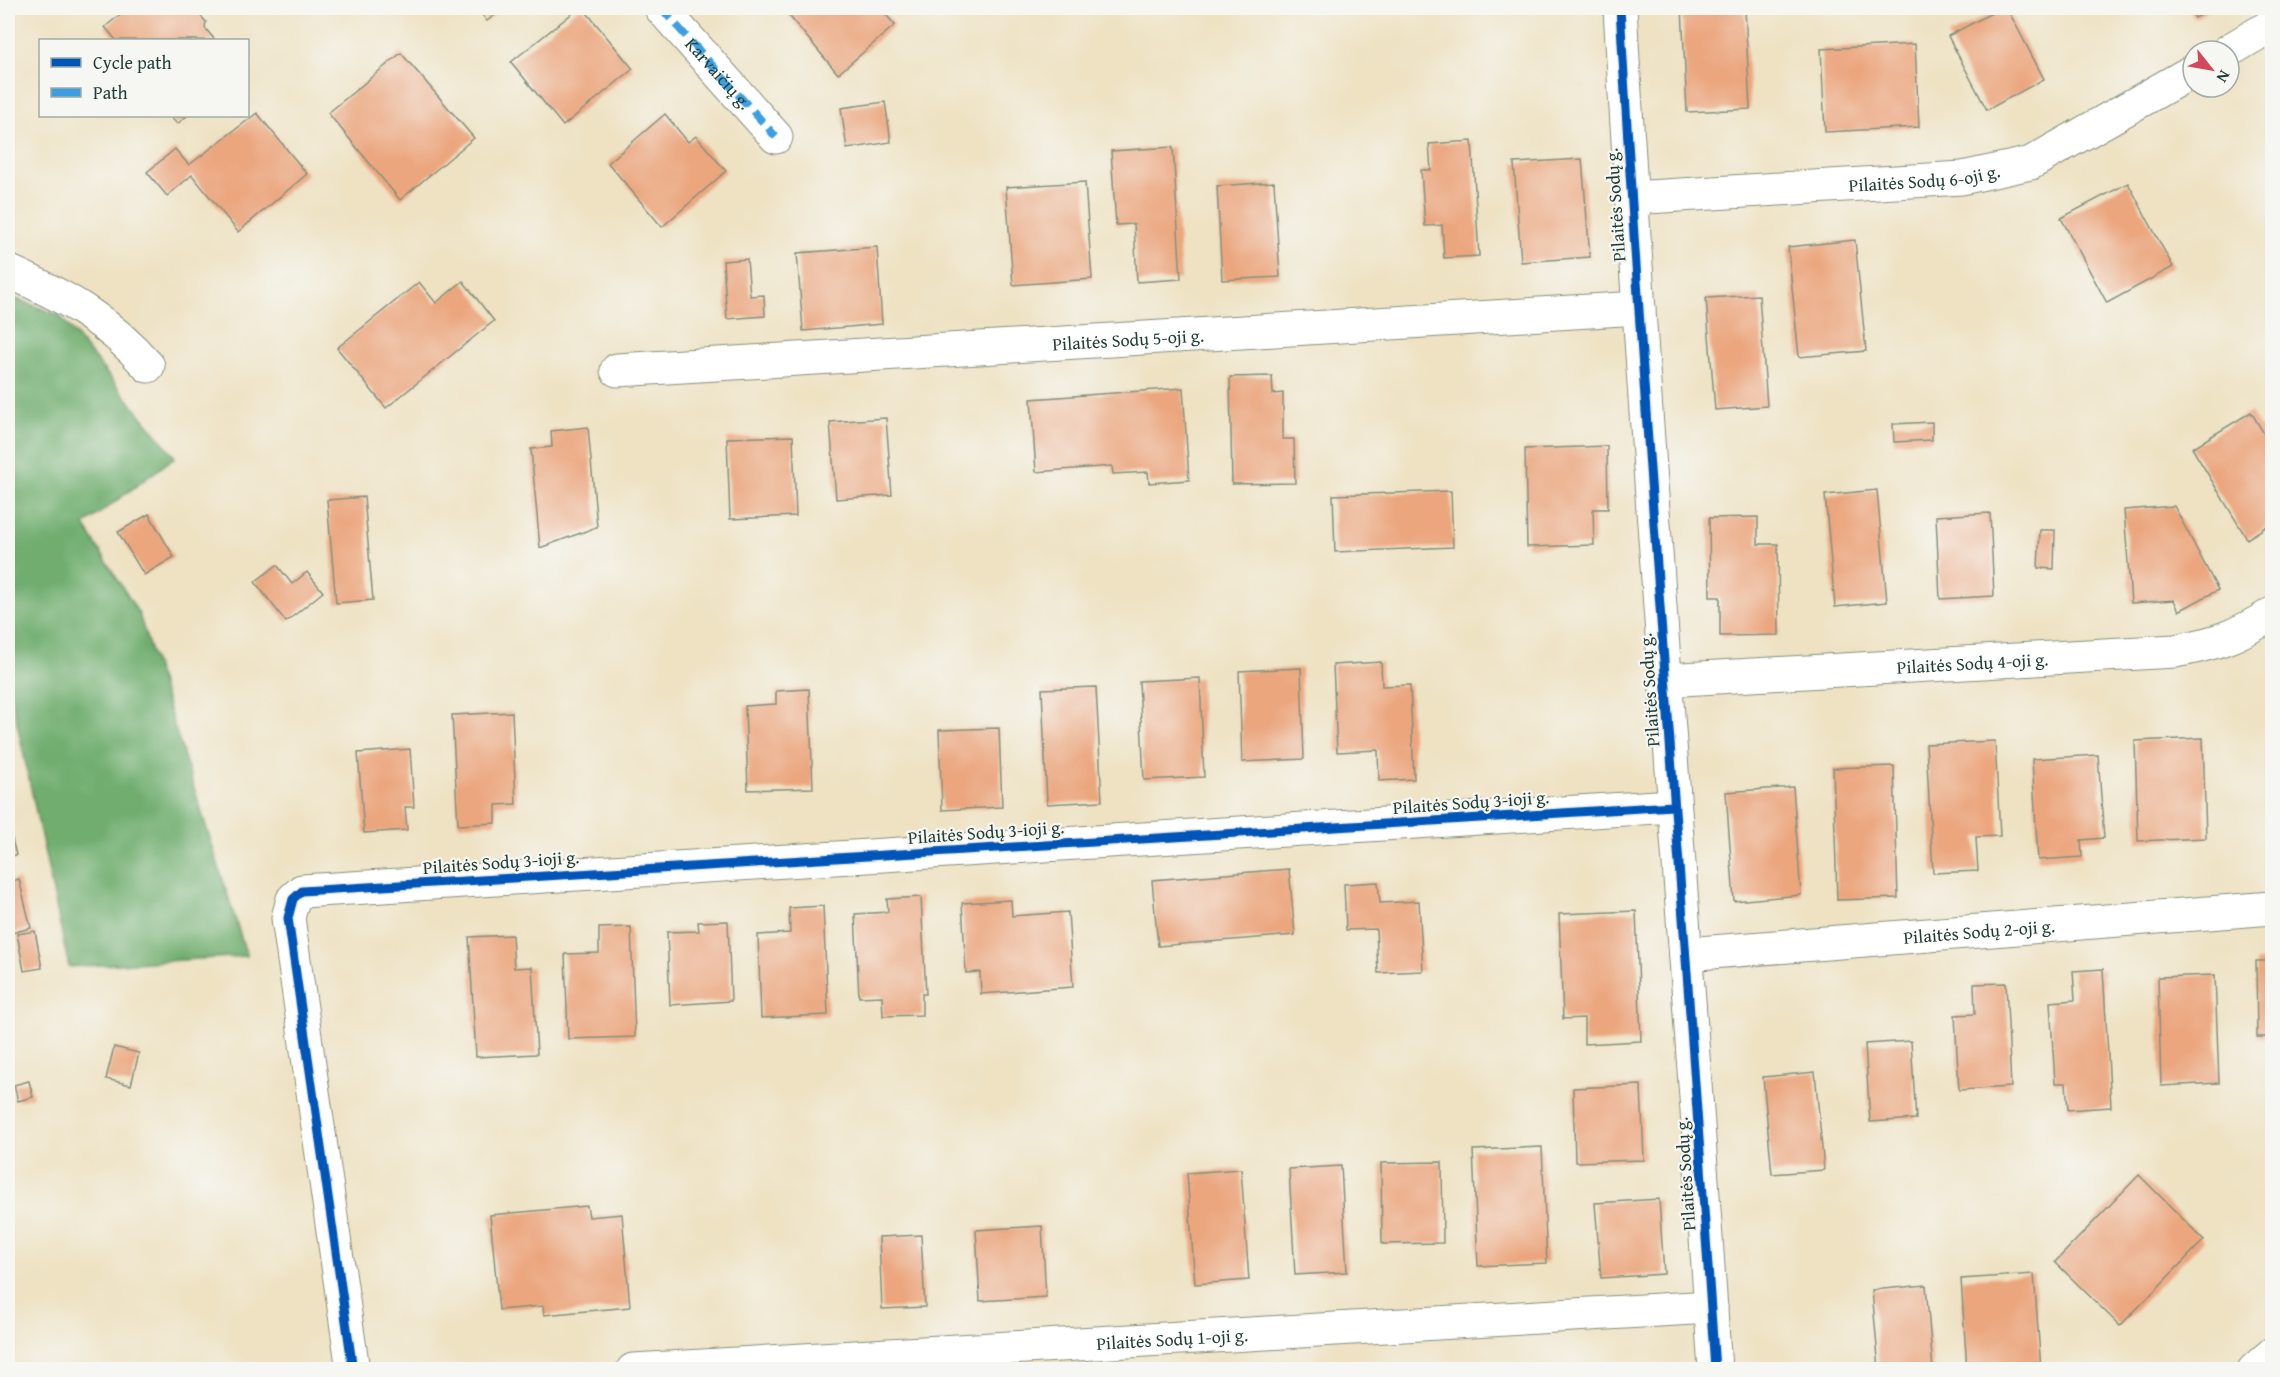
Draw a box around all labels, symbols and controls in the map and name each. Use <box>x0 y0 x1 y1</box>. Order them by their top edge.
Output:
street label: Karvaičių g. <box>679 31 759 115</box>
legend <box>39 39 249 117</box>
north arrow <box>2181 39 2241 99</box>
text: Cycle path <box>93 49 172 76</box>
text: N <box>2211 66 2237 88</box>
text: Path <box>93 79 128 106</box>
street label: Pilaitės Sodų g. <box>1598 147 1632 263</box>
street label: Pilaitės Sodų 6-oji g. <box>1848 157 2002 198</box>
street label: Pilaitės Sodų 5-oji g. <box>1051 321 1205 357</box>
street label: Pilaitės Sodų g. <box>1632 632 1666 748</box>
street label: Pilaitės Sodų 4-oji g. <box>1896 645 2049 680</box>
street label: Pilaitės Sodų 3-ioji g. <box>1392 783 1550 821</box>
street label: Pilaitės Sodų 3-ioji g. <box>907 813 1065 851</box>
street label: Pilaitės Sodų 3-ioji g. <box>422 843 580 881</box>
street label: Pilaitės Sodų 2-oji g. <box>1902 912 2056 950</box>
street label: Pilaitės Sodų g. <box>1668 1116 1702 1232</box>
street label: Pilaitės Sodų 1-oji g. <box>1095 1321 1249 1356</box>

